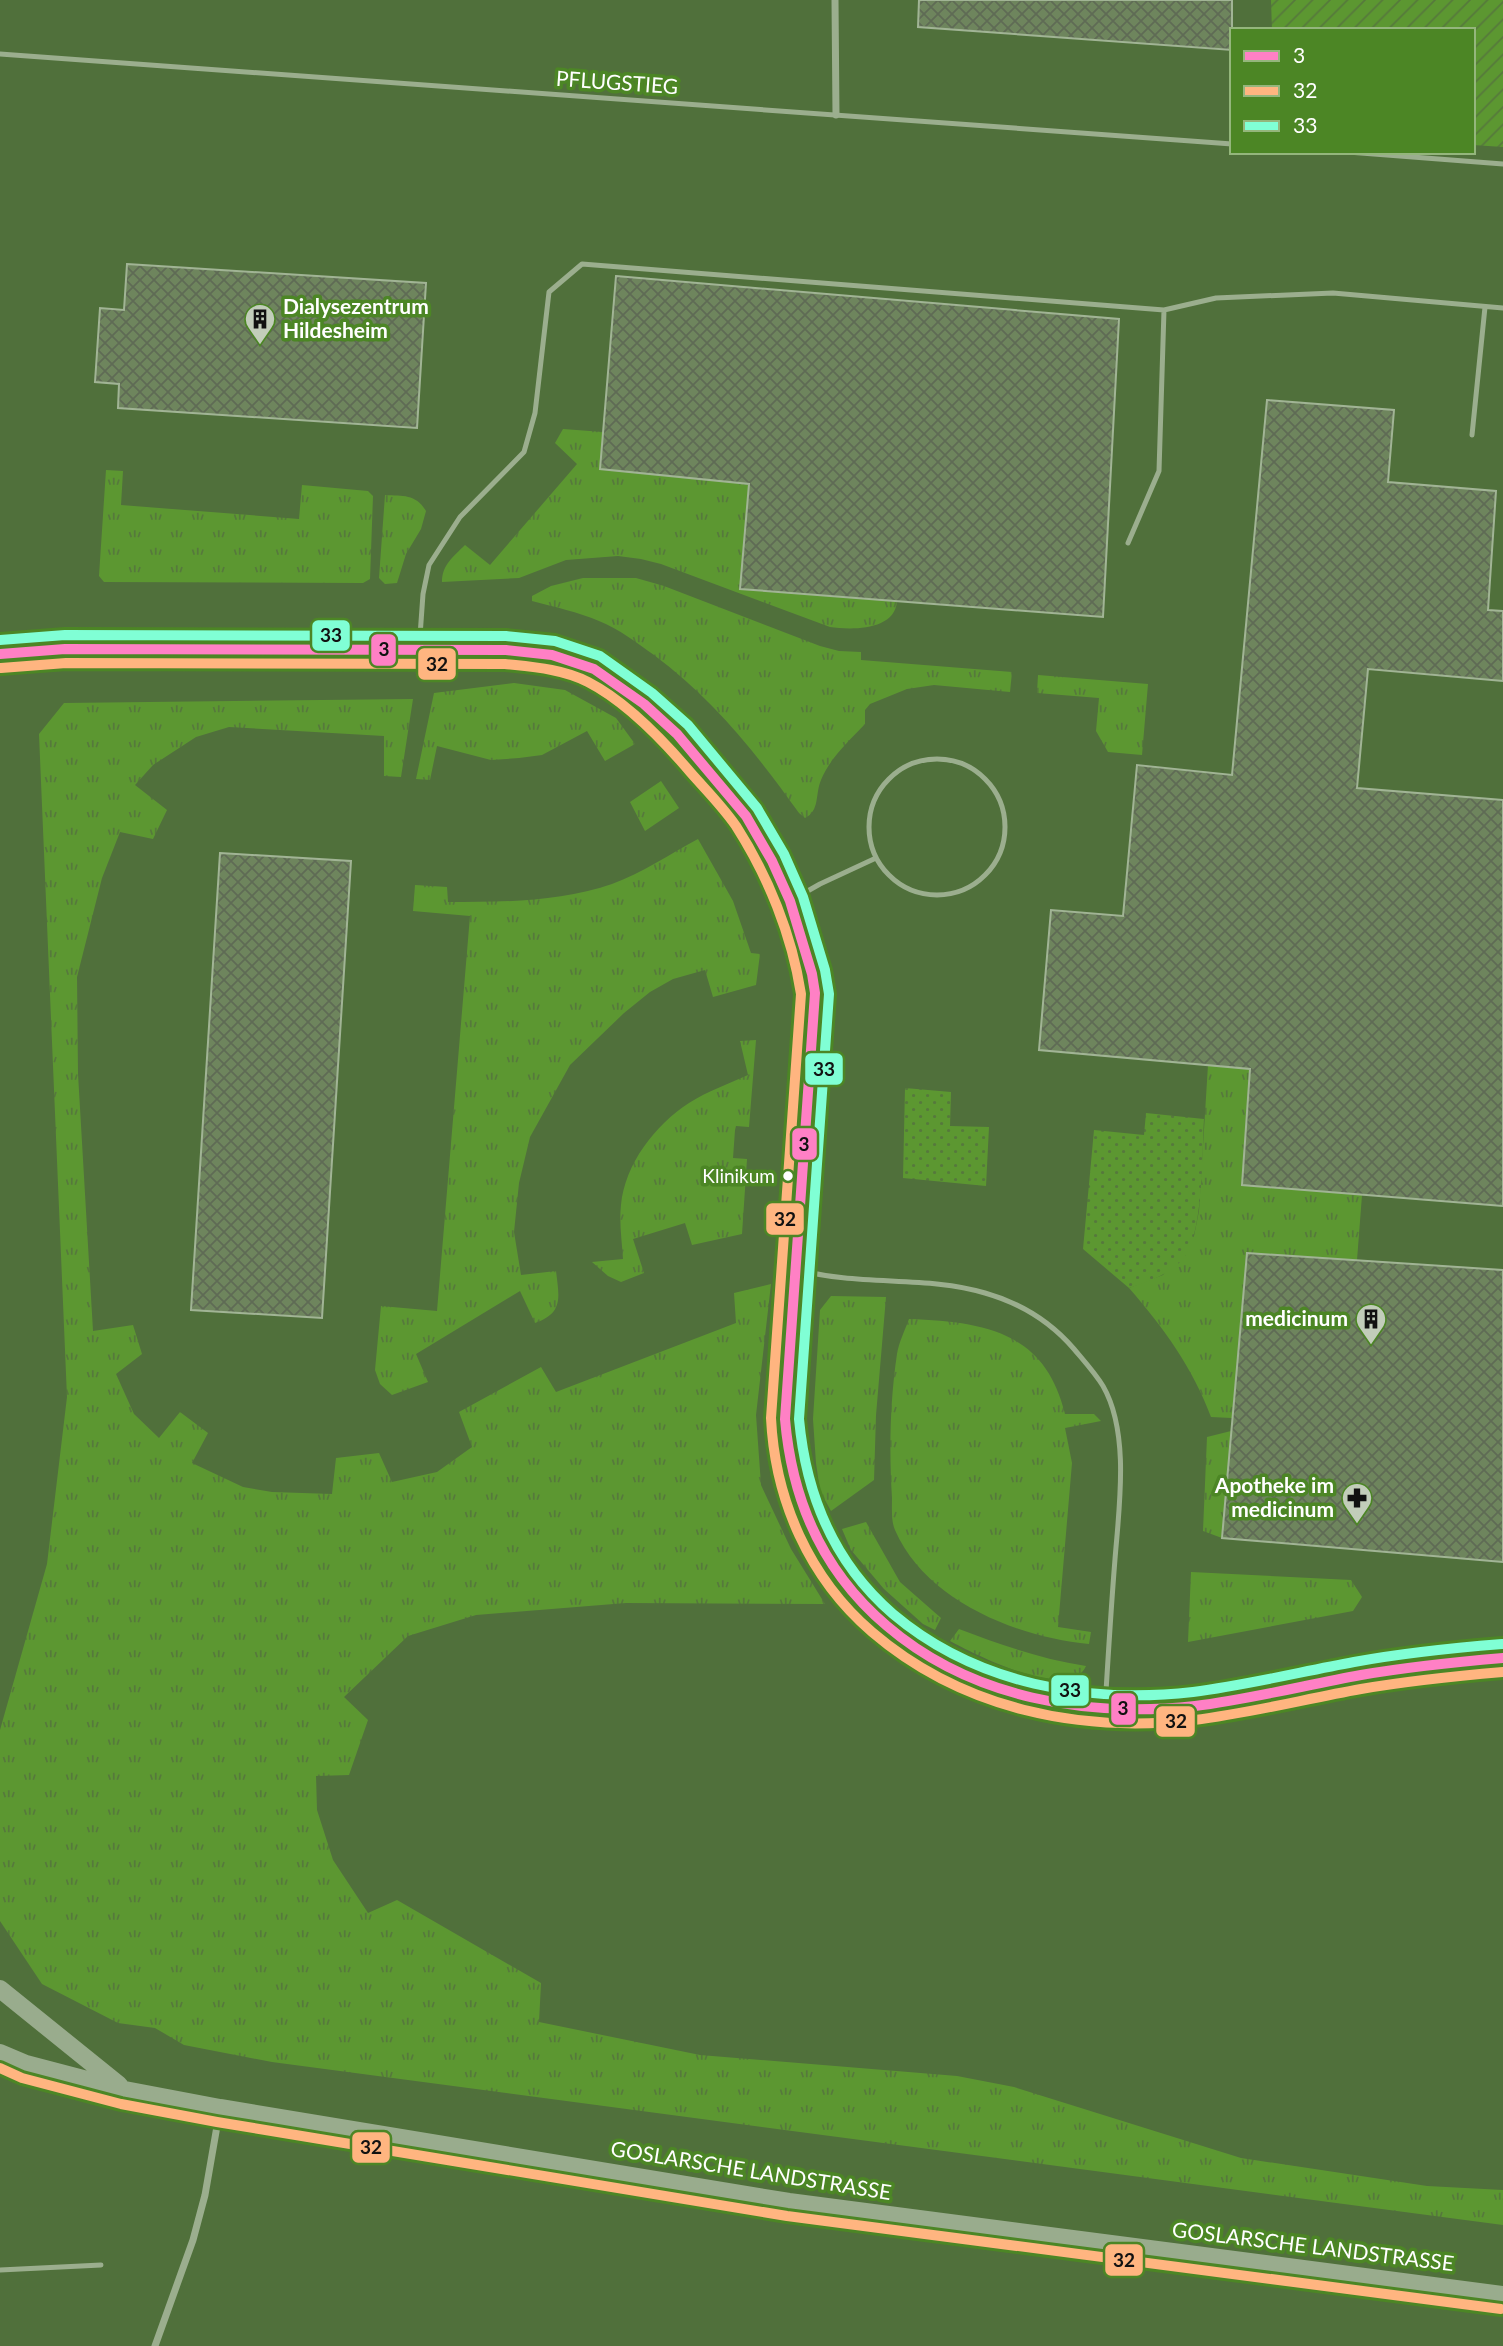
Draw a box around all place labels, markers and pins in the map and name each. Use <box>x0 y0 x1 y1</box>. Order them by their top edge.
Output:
place label: Dialysezentrum Hildesheim <box>283 293 429 342</box>
building icon: Dialysezentrum Hildesheim <box>243 302 277 346</box>
place label: Klinikum <box>702 1164 775 1187</box>
marker: Klinikum <box>781 1169 795 1183</box>
building icon: medicinum <box>1354 1302 1388 1346</box>
place label: medicinum <box>1245 1305 1348 1330</box>
place label: Apotheke im medicinum <box>1214 1472 1334 1521</box>
pharmacy icon: Apotheke im medicinum <box>1340 1481 1374 1525</box>

